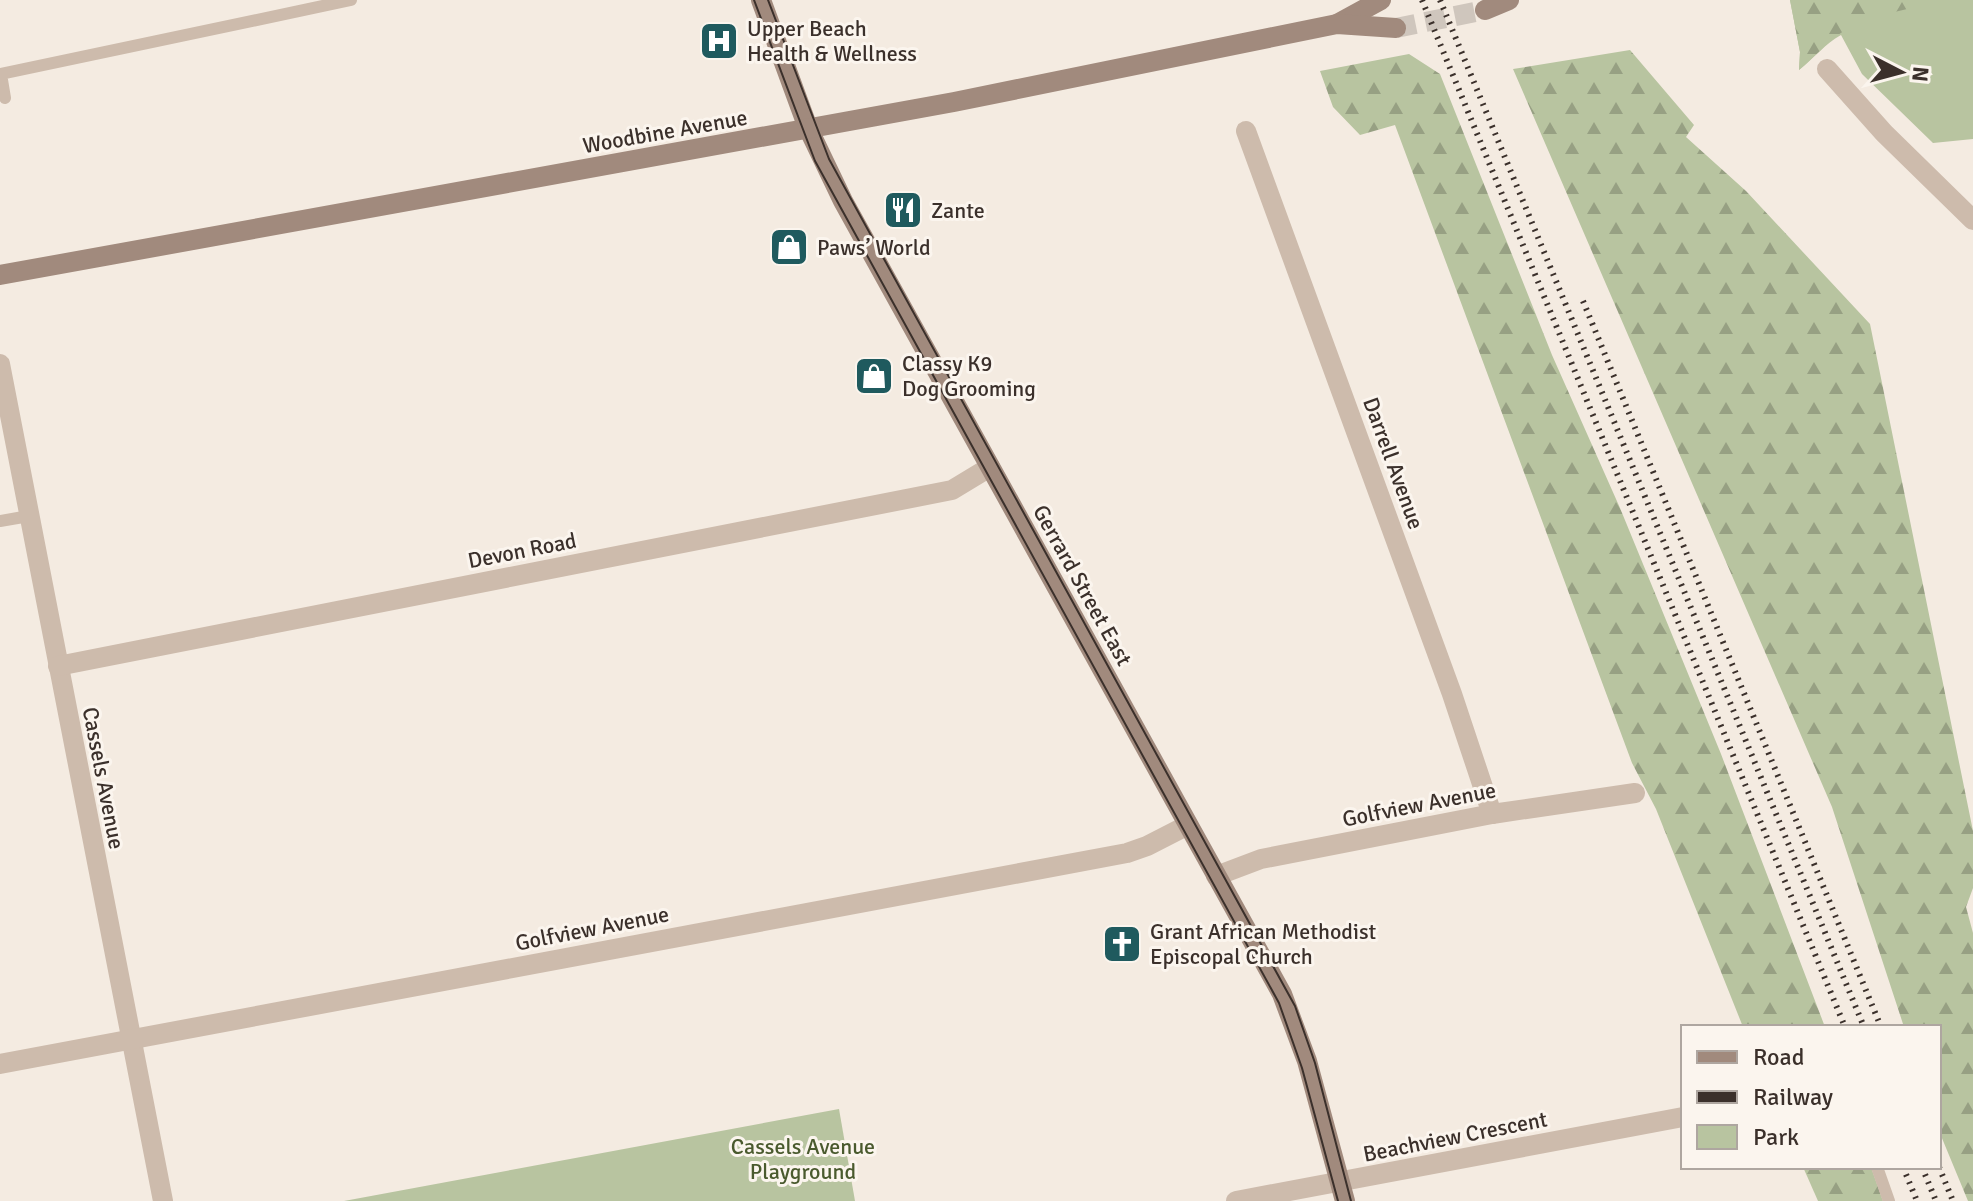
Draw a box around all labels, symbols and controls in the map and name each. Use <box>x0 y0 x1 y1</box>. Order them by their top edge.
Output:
place label: Upper Beach Health & Wellness <box>747 15 917 67</box>
hospital icon: Upper Beach Health & Wellness <box>698 20 740 62</box>
north arrow <box>1861 32 1941 112</box>
text: N <box>1906 65 1935 83</box>
street label: Woodbine Avenue <box>581 104 749 159</box>
restaurant icon: Zante <box>882 189 924 231</box>
place label: Zante <box>931 197 985 224</box>
shop icon: Paws’ World <box>768 226 810 268</box>
place label: Paws’ World <box>817 234 931 261</box>
place label: Classy K9 Dog Grooming <box>902 350 1036 402</box>
shop icon: Classy K9 Dog Grooming <box>853 355 895 397</box>
street label: Darrell Avenue <box>1357 394 1430 533</box>
street label: Gerrard Street East <box>1027 500 1138 671</box>
street label: Devon Road <box>465 527 579 574</box>
street label: Cassels Avenue <box>76 705 131 851</box>
street label: Golfview Avenue <box>1340 776 1498 833</box>
street label: Golfview Avenue <box>513 900 671 957</box>
place label: Grant African Methodist Episcopal Church <box>1150 918 1377 970</box>
church icon: Grant African Methodist Episcopal Church <box>1101 923 1143 965</box>
legend <box>1681 1025 1941 1169</box>
text: Road <box>1753 1042 1804 1072</box>
text: Railway <box>1753 1082 1833 1112</box>
street label: Beachview Crescent <box>1361 1105 1550 1168</box>
text: Park <box>1753 1122 1799 1152</box>
park label: Cassels Avenue Playground <box>731 1133 875 1185</box>

